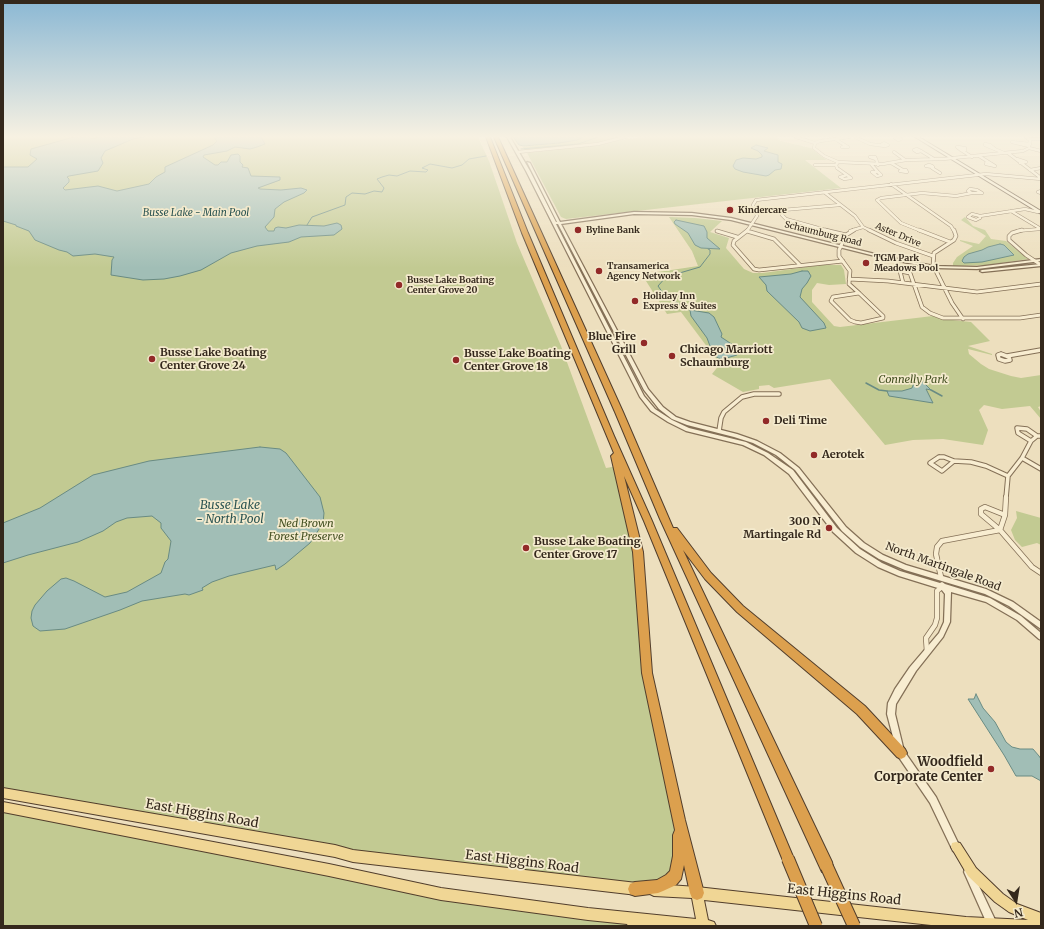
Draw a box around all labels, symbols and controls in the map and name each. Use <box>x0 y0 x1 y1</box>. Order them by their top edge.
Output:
marker: Kindercare <box>725 205 735 215</box>
place label: Kindercare <box>738 205 787 215</box>
water label: Busse Lake - Main Pool <box>143 207 249 219</box>
street label: Schaumburg Road <box>783 219 863 249</box>
street label: Aster Drive <box>874 221 922 249</box>
marker: Byline Bank <box>573 225 583 235</box>
place label: Byline Bank <box>586 225 640 235</box>
place label: TGM Park Meadows Pool <box>874 253 938 274</box>
marker: TGM Park Meadows Pool <box>861 258 871 268</box>
place label: Transamerica Agency Network <box>607 261 680 282</box>
marker: Transamerica Agency Network <box>594 266 604 276</box>
place label: Busse Lake Boating Center Grove 20 <box>407 275 494 296</box>
marker: Busse Lake Boating Center Grove 20 <box>394 280 404 290</box>
place label: Holiday Inn Express & Suites <box>643 291 717 312</box>
marker: Holiday Inn Express & Suites <box>630 296 640 306</box>
place label: Blue Fire Grill <box>588 330 636 356</box>
marker: Blue Fire Grill <box>639 338 649 348</box>
place label: Chicago Marriott Schaumburg <box>680 343 773 369</box>
place label: Busse Lake Boating Center Grove 24 <box>160 346 267 372</box>
place label: Busse Lake Boating Center Grove 18 <box>464 347 571 373</box>
marker: Chicago Marriott Schaumburg <box>667 351 677 361</box>
marker: Busse Lake Boating Center Grove 24 <box>147 354 157 364</box>
marker: Busse Lake Boating Center Grove 18 <box>451 355 461 365</box>
park label: Connelly Park <box>878 373 948 387</box>
place label: Deli Time <box>774 414 827 428</box>
marker: Deli Time <box>761 416 771 426</box>
place label: Aerotek <box>822 448 864 462</box>
marker: Aerotek <box>809 450 819 460</box>
water label: Busse Lake - North Pool <box>196 499 264 527</box>
place label: 300 N Martingale Rd <box>743 515 821 541</box>
park label: Ned Brown Forest Preserve <box>268 517 344 543</box>
marker: 300 N Martingale Rd <box>824 523 834 533</box>
place label: Busse Lake Boating Center Grove 17 <box>534 535 641 561</box>
street label: North Martingale Road <box>884 540 1002 594</box>
marker: Busse Lake Boating Center Grove 17 <box>521 543 531 553</box>
place label: Woodfield Corporate Center <box>874 754 983 785</box>
marker: Woodfield Corporate Center <box>986 764 996 774</box>
street label: East Higgins Road <box>144 796 260 832</box>
street label: East Higgins Road <box>464 847 580 877</box>
street label: East Higgins Road <box>786 881 902 909</box>
north arrow <box>996 881 1036 921</box>
text: N <box>1013 905 1024 920</box>

